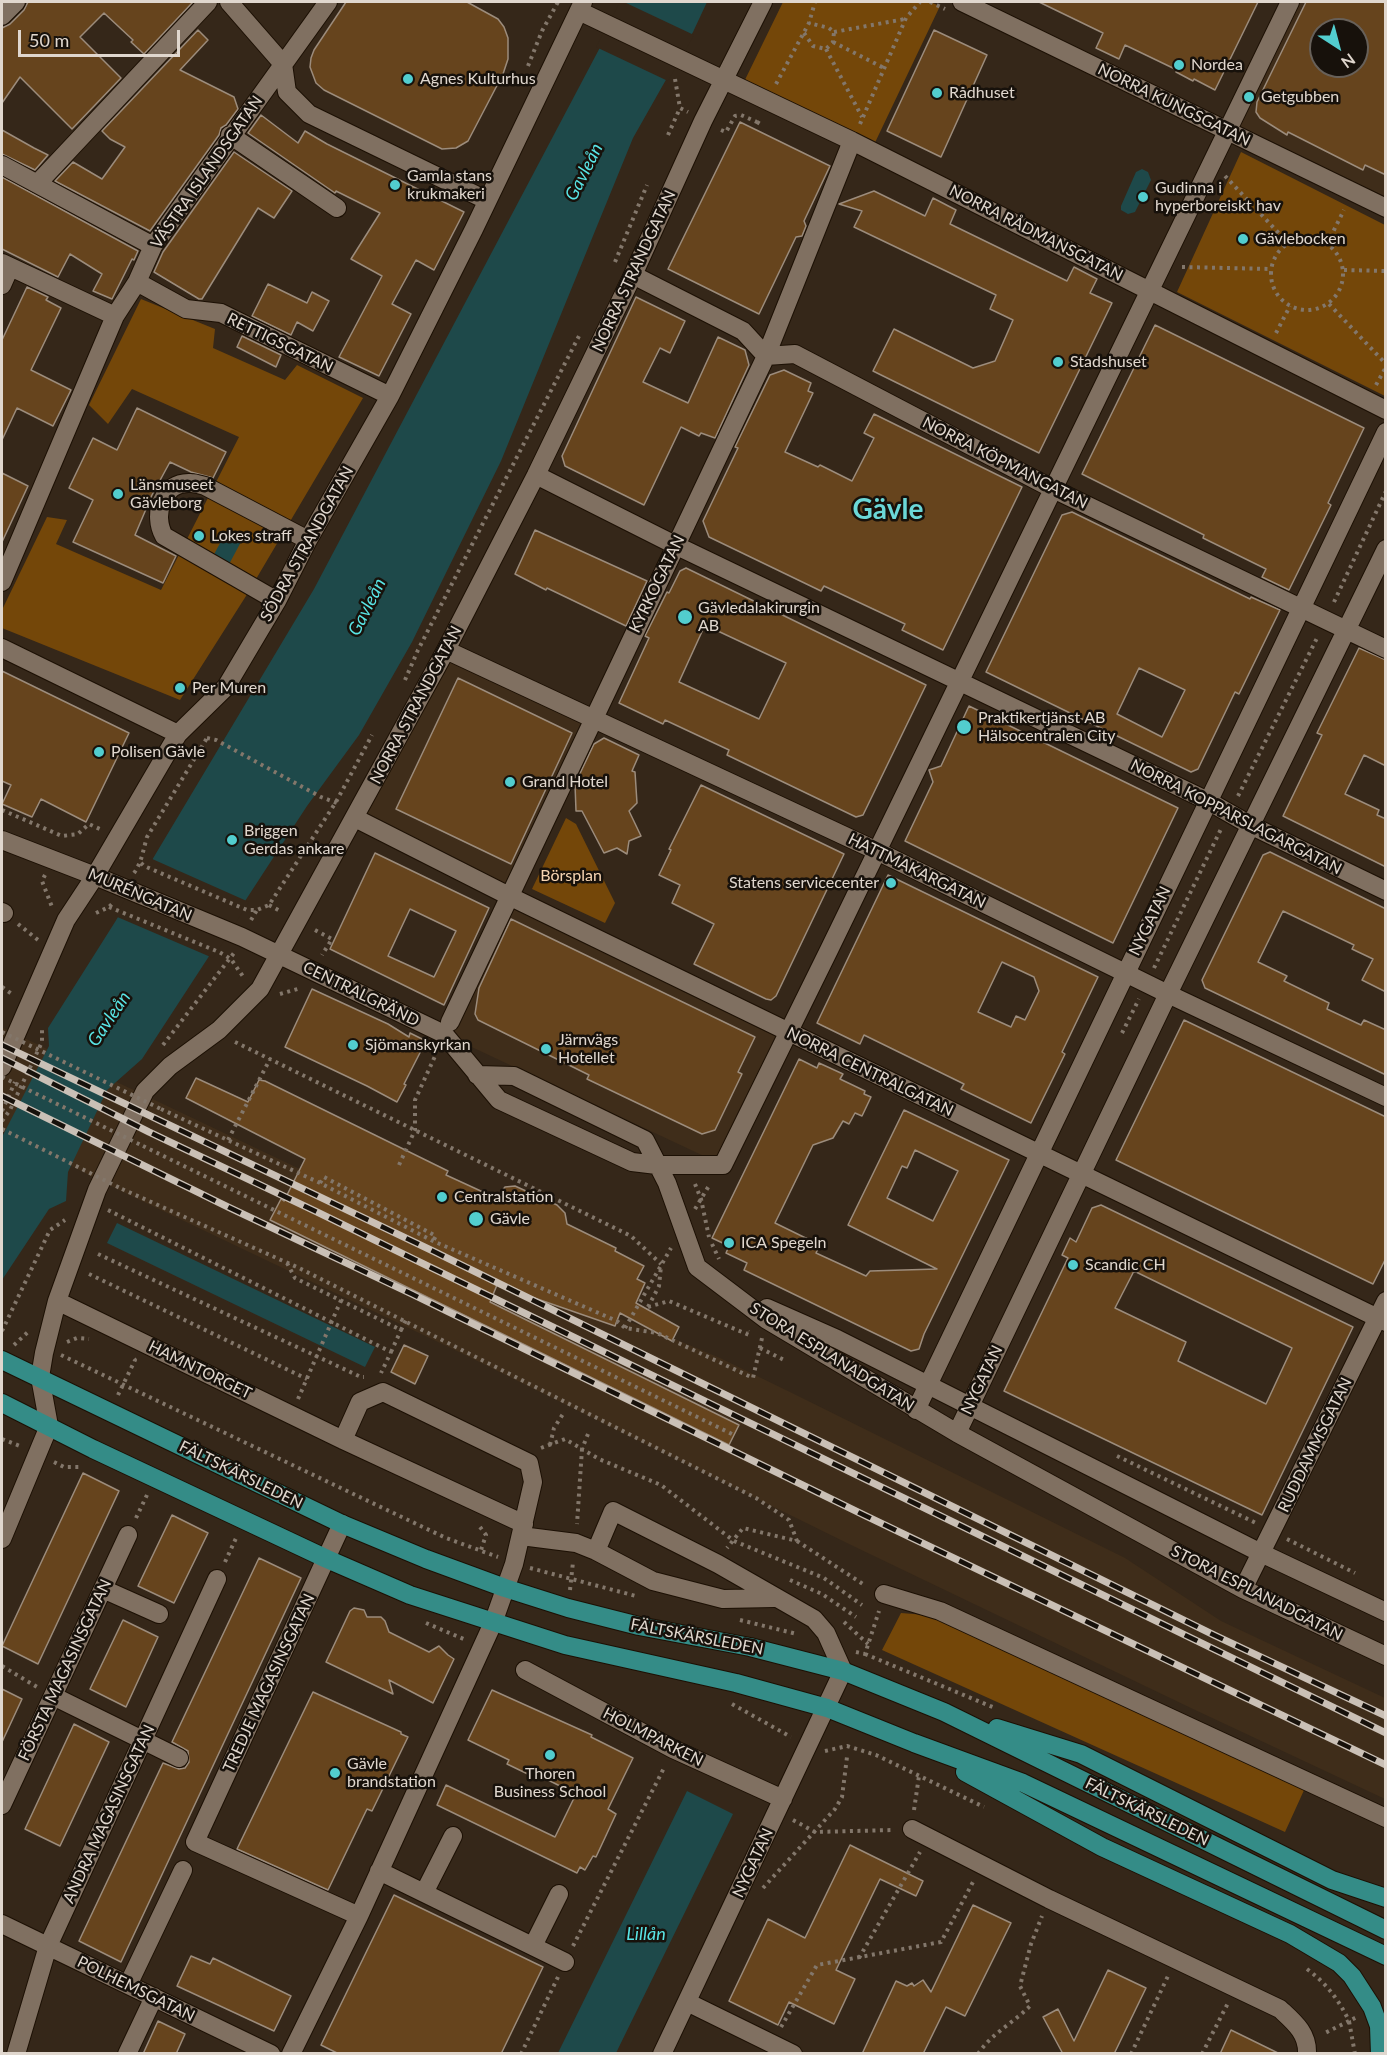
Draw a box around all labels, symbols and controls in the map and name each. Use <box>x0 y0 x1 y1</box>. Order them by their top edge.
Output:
scale bar <box>21 18 183 56</box>
north arrow <box>1309 18 1369 78</box>
text: 50 m <box>29 29 69 51</box>
text: N <box>1338 50 1359 73</box>
place label: Nordea <box>1191 55 1243 75</box>
marker: Nordea <box>1172 58 1186 72</box>
street label: NORRA KUNGSGATAN <box>1094 60 1254 150</box>
place label: Agnes Kulturhus <box>420 69 536 89</box>
marker: Agnes Kulturhus <box>401 72 415 86</box>
place label: Rådhuset <box>949 83 1015 103</box>
marker: Rådhuset <box>930 86 944 100</box>
place label: Getgubben <box>1261 87 1339 107</box>
marker: Getgubben <box>1242 90 1256 104</box>
street label: VÄSTRA ISLANDSGATAN <box>147 92 267 252</box>
water label: Gavleån <box>560 140 608 204</box>
place label: Gamla stans krukmakeri <box>407 166 492 204</box>
marker: Gamla stans krukmakeri <box>388 178 402 192</box>
place label: Gudinna i hyperboreiskt hav <box>1155 178 1281 216</box>
street label: NORRA RÅDMANSGATAN <box>946 181 1126 285</box>
street label: NORRA STRANDGATAN <box>588 187 680 355</box>
marker: Gudinna i hyperboreiskt hav <box>1136 190 1150 204</box>
place label: Gävlebocken <box>1255 229 1346 249</box>
marker: Gävlebocken <box>1236 232 1250 246</box>
street label: RETTIGSGATAN <box>224 309 336 377</box>
place label: Stadshuset <box>1070 352 1147 372</box>
marker: Stadshuset <box>1051 355 1065 369</box>
street label: NORRA KÖPMANGATAN <box>919 413 1091 513</box>
street label: SÖDRA STRANDGATAN <box>256 463 358 625</box>
place label: Länsmuseet Gävleborg <box>130 475 214 513</box>
marker: Länsmuseet Gävleborg <box>111 487 125 501</box>
district label: Gävle <box>853 493 923 527</box>
place label: Lokes straff <box>211 526 292 546</box>
marker: Lokes straff <box>192 529 206 543</box>
street label: KYRKOGATAN <box>625 532 689 636</box>
water label: Gavleån <box>343 575 391 639</box>
place label: Gävledalakirurgin AB <box>698 598 820 636</box>
marker: Gävledalakirurgin AB <box>676 608 694 626</box>
street label: NORRA STRANDGATAN <box>366 623 466 787</box>
place label: Per Muren <box>192 678 266 698</box>
marker: Per Muren <box>173 681 187 695</box>
place label: Praktikertjänst AB Hälsocentralen City <box>978 708 1116 746</box>
marker: Praktikertjänst AB Hälsocentralen City <box>955 718 973 736</box>
place label: Polisen Gävle <box>111 742 205 762</box>
marker: Polisen Gävle <box>92 745 106 759</box>
street label: NORRA KOPPARSLAGARGATAN <box>1127 755 1345 879</box>
place label: Grand Hotel <box>522 772 608 792</box>
marker: Grand Hotel <box>503 775 517 789</box>
place label: Briggen Gerdas ankare <box>244 821 344 859</box>
street label: HATTMAKARGATAN <box>845 829 989 913</box>
marker: Briggen Gerdas ankare <box>225 833 239 847</box>
street label: MURÉNGATAN <box>85 865 195 925</box>
park label: Börsplan <box>540 866 602 886</box>
place label: Statens servicecenter <box>729 873 879 893</box>
marker: Statens servicecenter <box>884 876 898 890</box>
street label: NYGATAN <box>1125 883 1175 959</box>
street label: CENTRALGRÄND <box>300 958 422 1030</box>
water label: Gavleån <box>83 988 135 1050</box>
street label: NORRA CENTRALGATAN <box>784 1023 956 1121</box>
place label: Järnvägs Hotellet <box>558 1030 618 1068</box>
place label: Sjömanskyrkan <box>365 1035 471 1055</box>
marker: Sjömanskyrkan <box>346 1038 360 1052</box>
marker: Järnvägs Hotellet <box>539 1042 553 1056</box>
place label: Centralstation <box>454 1187 553 1207</box>
marker: Centralstation <box>435 1190 449 1204</box>
place label: Gävle <box>490 1209 530 1229</box>
marker: Gävle <box>467 1210 485 1228</box>
place label: ICA Spegeln <box>741 1233 826 1253</box>
marker: ICA Spegeln <box>722 1236 736 1250</box>
place label: Scandic CH <box>1085 1255 1166 1275</box>
marker: Scandic CH <box>1066 1258 1080 1272</box>
street label: STORA ESPLANADGATAN <box>746 1299 918 1415</box>
street label: HAMNTORGET <box>145 1337 255 1403</box>
street label: NYGATAN <box>957 1342 1007 1418</box>
street label: RUDDAMMSGATAN <box>1274 1374 1356 1516</box>
street label: FÄLTSKÄRSLEDEN <box>176 1437 306 1513</box>
street label: STORA ESPLANADGATAN <box>1168 1541 1346 1645</box>
street label: FÖRSTA MAGASINSGATAN <box>14 1576 116 1764</box>
street label: TREDJE MAGASINSGATAN <box>219 1591 319 1775</box>
street label: FÄLTSKÄRSLEDEN <box>629 1615 765 1659</box>
street label: HOLMPARKEN <box>600 1704 706 1770</box>
street label: ANDRA MAGASINSGATAN <box>59 1722 159 1906</box>
marker: Thoren Business School <box>543 1748 557 1762</box>
place label: Gävle brandstation <box>347 1754 436 1792</box>
place label: Thoren Business School <box>494 1764 606 1802</box>
marker: Gävle brandstation <box>328 1766 342 1780</box>
street label: FÄLTSKÄRSLEDEN <box>1082 1774 1212 1850</box>
street label: NYGATAN <box>729 1825 777 1901</box>
water label: Lillån <box>626 1923 666 1945</box>
street label: POLHEMSGATAN <box>74 1952 198 2026</box>

